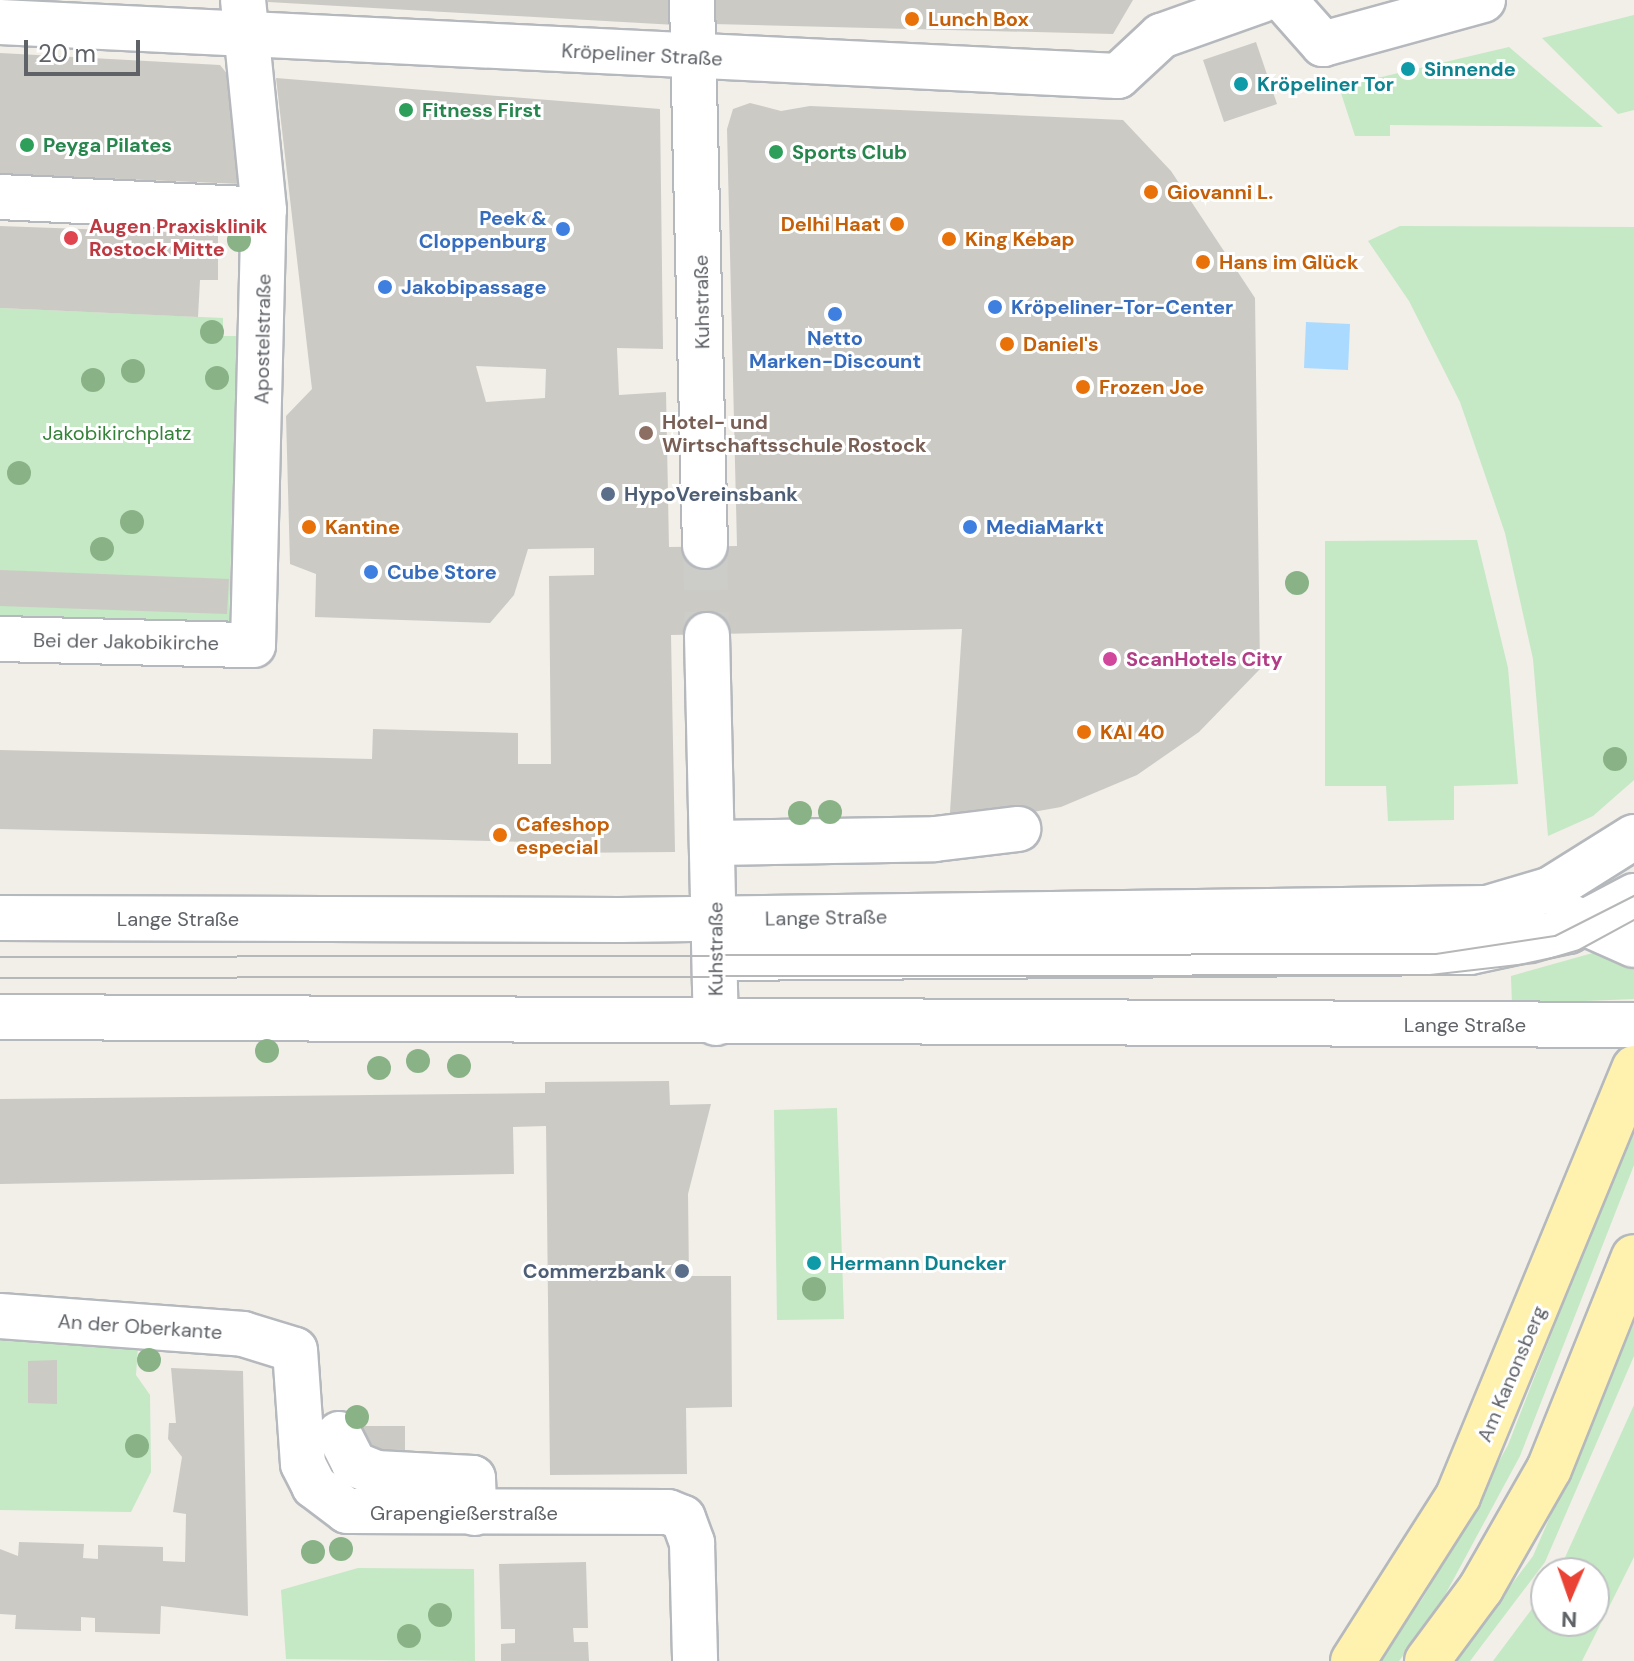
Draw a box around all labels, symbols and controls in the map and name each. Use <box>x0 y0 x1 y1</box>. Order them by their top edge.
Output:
place label: Lunch Box <box>928 7 1029 31</box>
marker: Lunch Box <box>903 10 921 28</box>
scale bar <box>28 24 144 74</box>
text: 20 m <box>38 38 96 69</box>
street label: Kröpeliner Straße <box>561 39 723 71</box>
place label: Sinnende <box>1424 57 1516 81</box>
marker: Sinnende <box>1399 60 1417 78</box>
place label: Kröpeliner Tor <box>1257 72 1394 96</box>
marker: Kröpeliner Tor <box>1232 75 1250 93</box>
place label: Fitness First <box>422 98 541 122</box>
marker: Fitness First <box>397 101 415 119</box>
place label: Peyga Pilates <box>43 133 172 157</box>
marker: Peyga Pilates <box>18 136 36 154</box>
place label: Sports Club <box>792 140 907 164</box>
marker: Sports Club <box>767 143 785 161</box>
place label: Giovanni L. <box>1167 180 1273 204</box>
marker: Giovanni L. <box>1142 183 1160 201</box>
place label: Peek & Cloppenburg <box>419 206 547 253</box>
place label: Delhi Haat <box>781 212 881 236</box>
place label: Augen Praxisklinik Rostock Mitte <box>89 214 267 261</box>
marker: Delhi Haat <box>888 215 906 233</box>
marker: Peek & Cloppenburg <box>554 220 572 238</box>
marker: Augen Praxisklinik Rostock Mitte <box>60 227 82 249</box>
place label: King Kebap <box>965 227 1075 251</box>
marker: King Kebap <box>940 230 958 248</box>
place label: Hans im Glück <box>1219 250 1359 274</box>
marker: Hans im Glück <box>1194 253 1212 271</box>
street label: Kuhstraße <box>689 255 715 349</box>
street label: Apostelstraße <box>250 273 276 405</box>
place label: Jakobipassage <box>401 275 546 299</box>
marker: Jakobipassage <box>376 278 394 296</box>
place label: Kröpeliner-Tor-Center <box>1011 295 1233 319</box>
marker: Kröpeliner-Tor-Center <box>986 298 1004 316</box>
marker: Netto Marken-Discount <box>826 305 844 323</box>
place label: Netto Marken-Discount <box>749 326 921 373</box>
place label: Daniel's <box>1023 332 1099 356</box>
marker: Daniel's <box>998 335 1016 353</box>
place label: Frozen Joe <box>1099 375 1204 399</box>
marker: Frozen Joe <box>1074 378 1092 396</box>
place label: Hotel- und Wirtschaftsschule Rostock <box>662 410 927 457</box>
park label: Jakobikirchplatz <box>43 421 191 445</box>
marker: Hotel- und Wirtschaftsschule Rostock <box>637 424 655 442</box>
place label: HypoVereinsbank <box>624 482 798 506</box>
marker: HypoVereinsbank <box>599 485 617 503</box>
place label: Kantine <box>325 515 400 539</box>
place label: MediaMarkt <box>986 515 1104 539</box>
marker: Kantine <box>300 518 318 536</box>
marker: MediaMarkt <box>961 518 979 536</box>
place label: Cube Store <box>387 560 497 584</box>
marker: Cube Store <box>362 563 380 581</box>
street label: Bei der Jakobikirche <box>33 628 219 656</box>
place label: ScanHotels City <box>1126 647 1282 671</box>
marker: ScanHotels City <box>1101 650 1119 668</box>
place label: KAI 40 <box>1100 720 1164 744</box>
marker: KAI 40 <box>1075 723 1093 741</box>
place label: Cafeshop especial <box>516 812 610 859</box>
marker: Cafeshop especial <box>491 826 509 844</box>
street label: Kuhstraße <box>704 902 728 996</box>
street label: Lange Straße <box>765 905 887 931</box>
street label: Lange Straße <box>117 907 239 931</box>
street label: Lange Straße <box>1404 1013 1526 1037</box>
place label: Hermann Duncker <box>830 1251 1006 1275</box>
marker: Hermann Duncker <box>805 1254 823 1272</box>
place label: Commerzbank <box>523 1259 666 1283</box>
marker: Commerzbank <box>673 1262 691 1280</box>
street label: Am Kanonsberg <box>1473 1302 1551 1446</box>
street label: An der Oberkante <box>57 1309 223 1345</box>
street label: Grapengießerstraße <box>370 1501 558 1525</box>
north arrow <box>1530 1557 1610 1637</box>
text: N <box>1561 1605 1578 1634</box>

